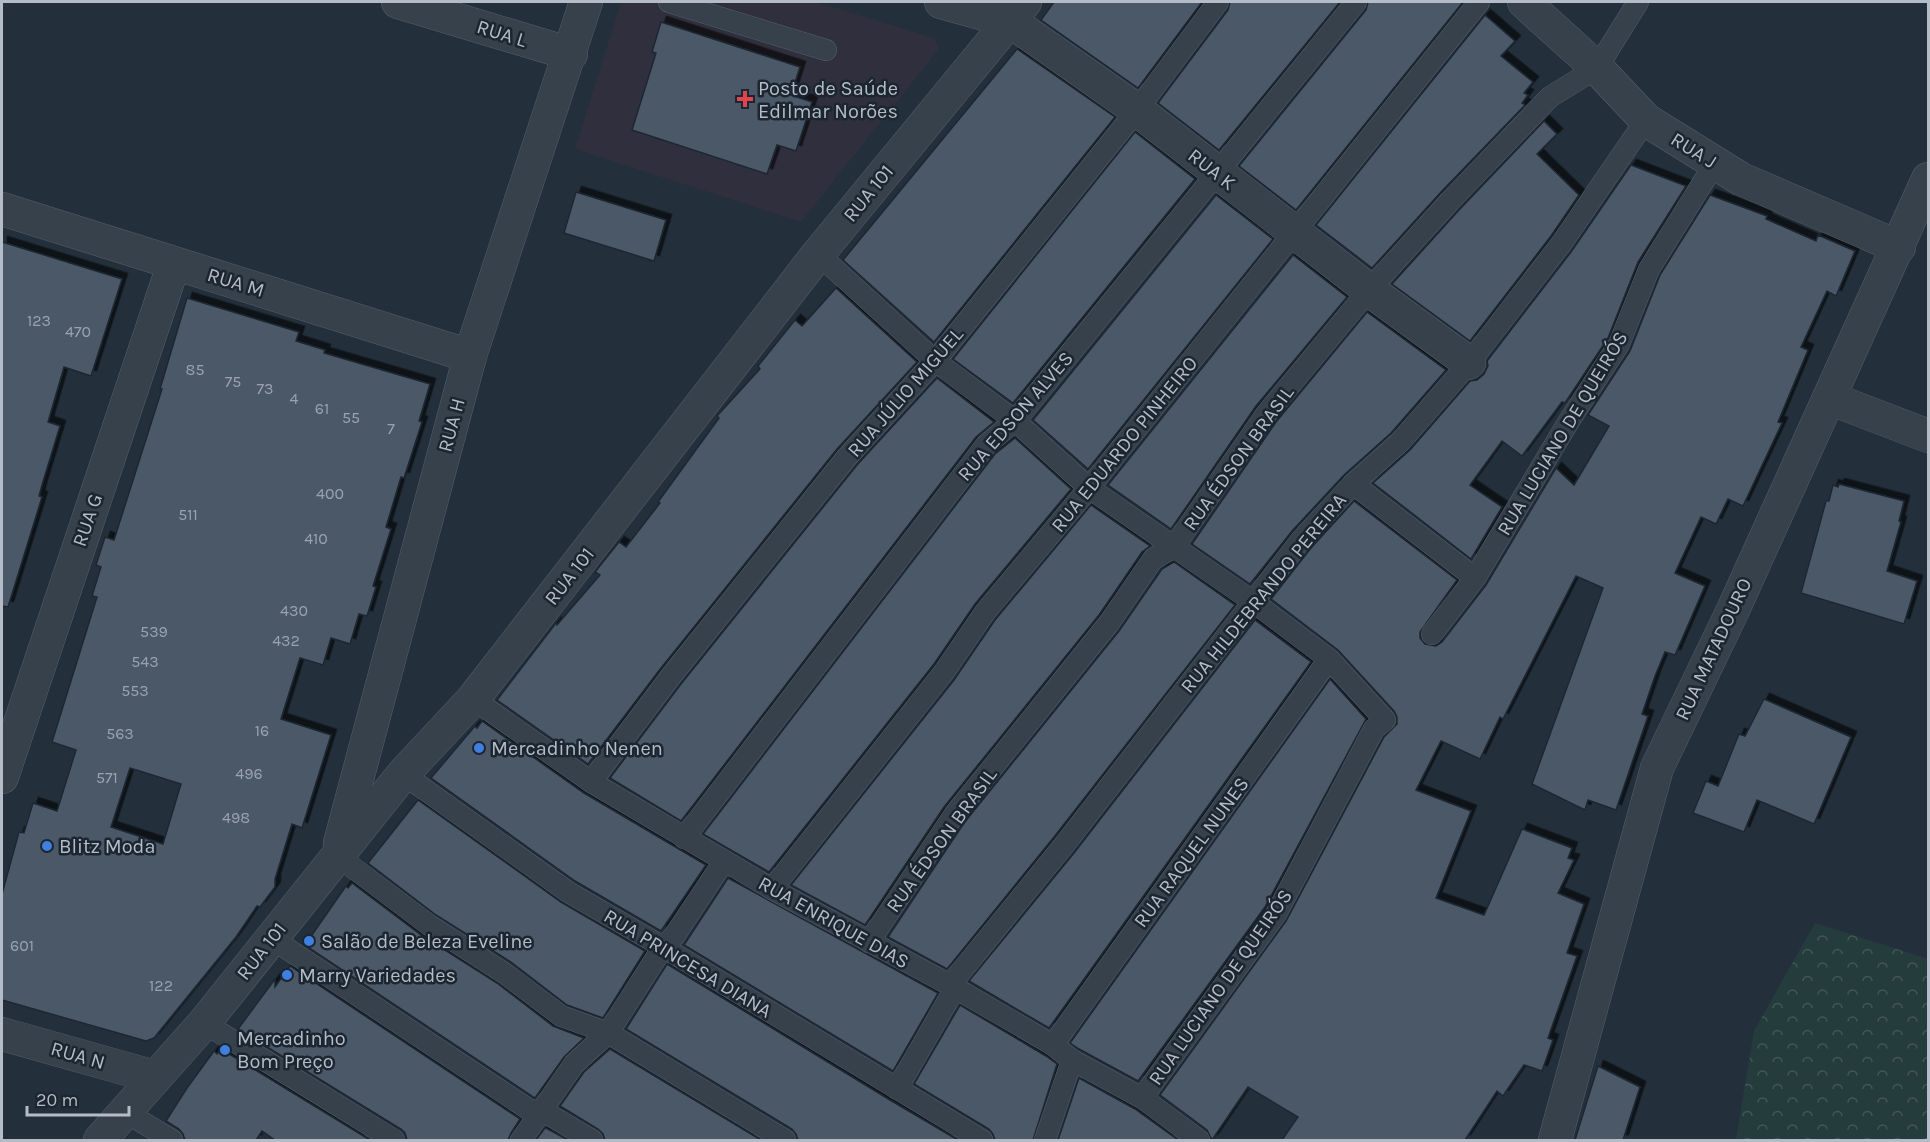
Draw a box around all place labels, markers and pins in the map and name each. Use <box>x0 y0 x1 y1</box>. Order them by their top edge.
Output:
place label: Posto de Saúde Edilmar Norões <box>758 77 898 123</box>
marker: Posto de Saúde Edilmar Norões <box>736 90 754 108</box>
place label: Mercadinho Nenen <box>491 737 663 760</box>
marker: Mercadinho Nenen <box>472 741 486 755</box>
place label: Blitz Moda <box>59 835 155 858</box>
marker: Blitz Moda <box>40 839 54 853</box>
place label: Salão de Beleza Eveline <box>321 930 533 953</box>
marker: Salão de Beleza Eveline <box>302 934 316 948</box>
place label: Marry Variedades <box>299 964 456 987</box>
marker: Marry Variedades <box>280 968 294 982</box>
place label: Mercadinho Bom Preço <box>237 1027 346 1073</box>
marker: Mercadinho Bom Preço <box>218 1043 232 1057</box>

